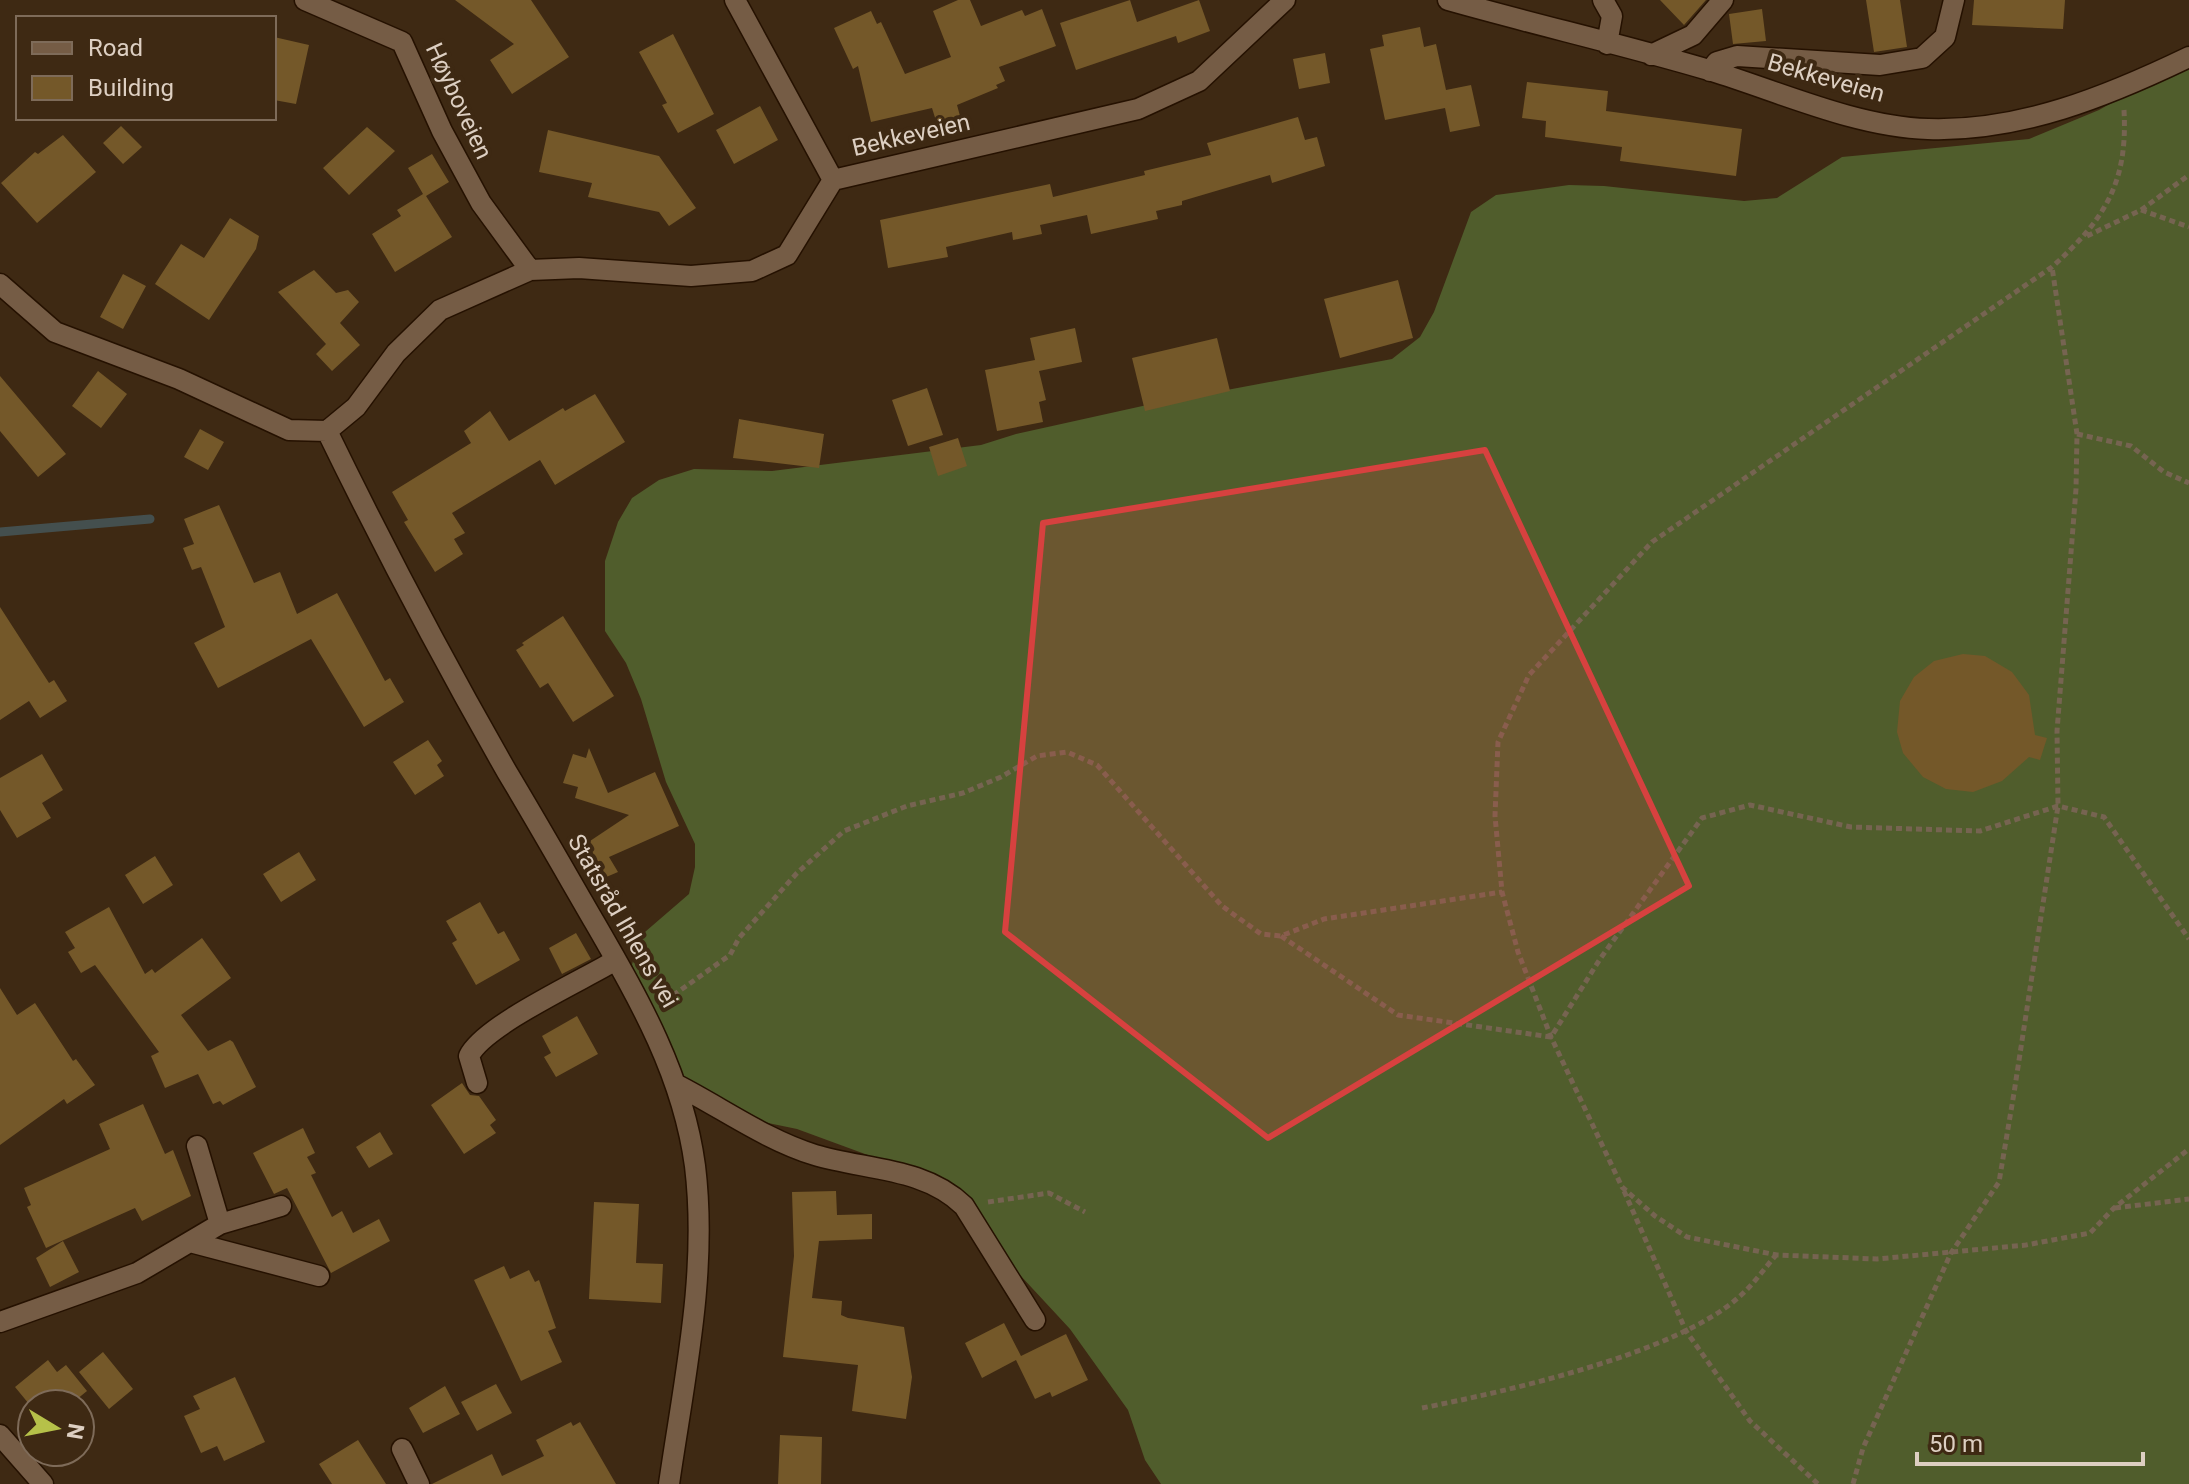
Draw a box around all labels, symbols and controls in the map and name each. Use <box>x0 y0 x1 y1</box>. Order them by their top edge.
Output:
legend <box>16 16 276 120</box>
text: Road <box>88 34 143 62</box>
street label: Høyboveien <box>420 38 498 164</box>
street label: Bekkeveien <box>1764 48 1888 108</box>
text: Building <box>88 74 174 102</box>
street label: Bekkeveien <box>849 108 973 162</box>
street label: Statsråd Ihlens vei <box>562 829 684 1013</box>
north arrow <box>16 1388 96 1468</box>
scale bar <box>1917 1416 2143 1466</box>
text: N <box>62 1422 89 1441</box>
text: 50 m <box>1929 1430 1983 1458</box>

